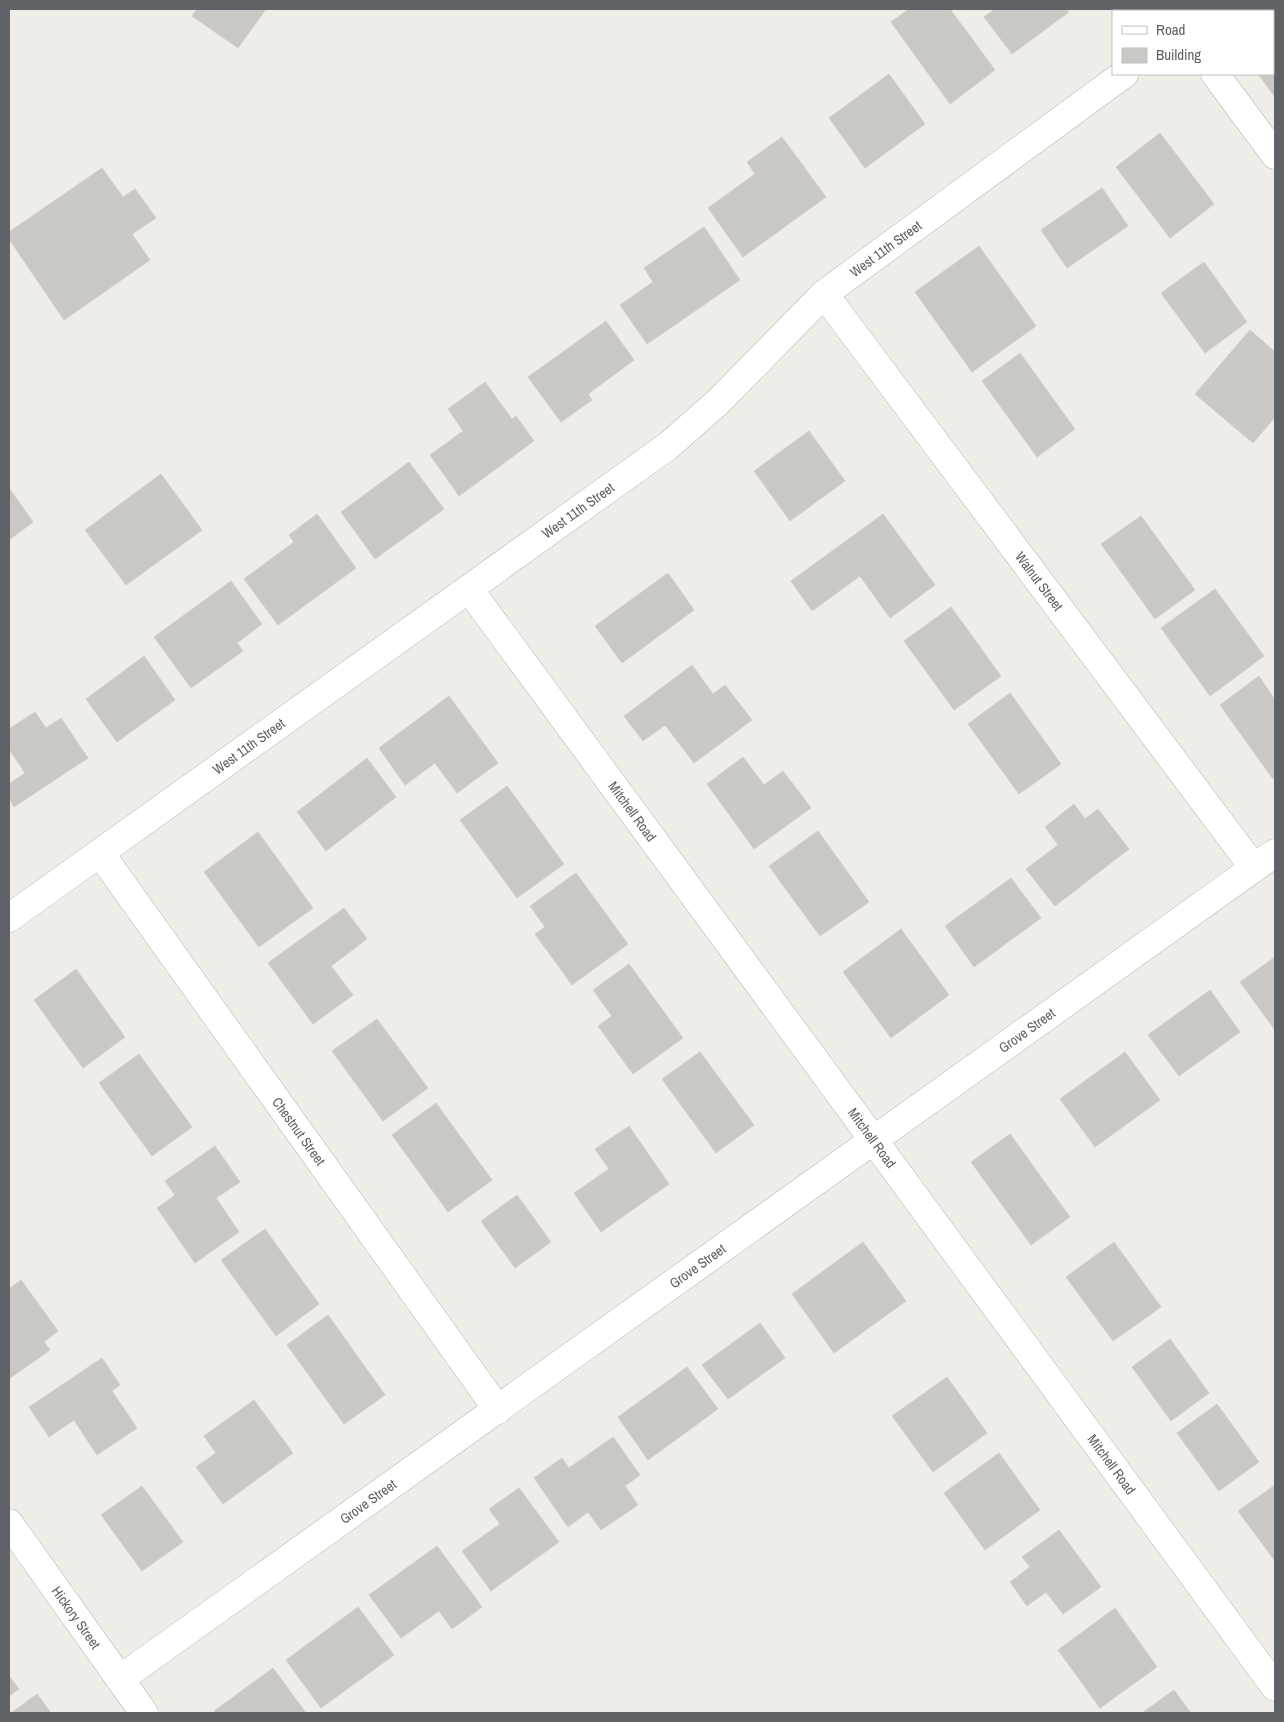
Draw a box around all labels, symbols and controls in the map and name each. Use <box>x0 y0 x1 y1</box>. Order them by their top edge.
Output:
legend <box>1112 10 1274 75</box>
text: Road <box>1156 19 1185 40</box>
text: Building <box>1156 44 1201 65</box>
street label: West 11th Street <box>846 217 925 281</box>
street label: West 11th Street <box>538 478 618 542</box>
street label: Walnut Street <box>1011 548 1067 614</box>
street label: West 11th Street <box>209 714 288 778</box>
street label: Mitchell Road <box>604 778 660 845</box>
street label: Grove Street <box>995 1004 1059 1057</box>
street label: Chestnut Street <box>268 1094 329 1169</box>
street label: Mitchell Road <box>844 1104 900 1172</box>
street label: Grove Street <box>666 1240 729 1292</box>
street label: Mitchell Road <box>1084 1431 1140 1498</box>
street label: Grove Street <box>336 1475 400 1528</box>
street label: Hickory Street <box>48 1583 105 1652</box>

